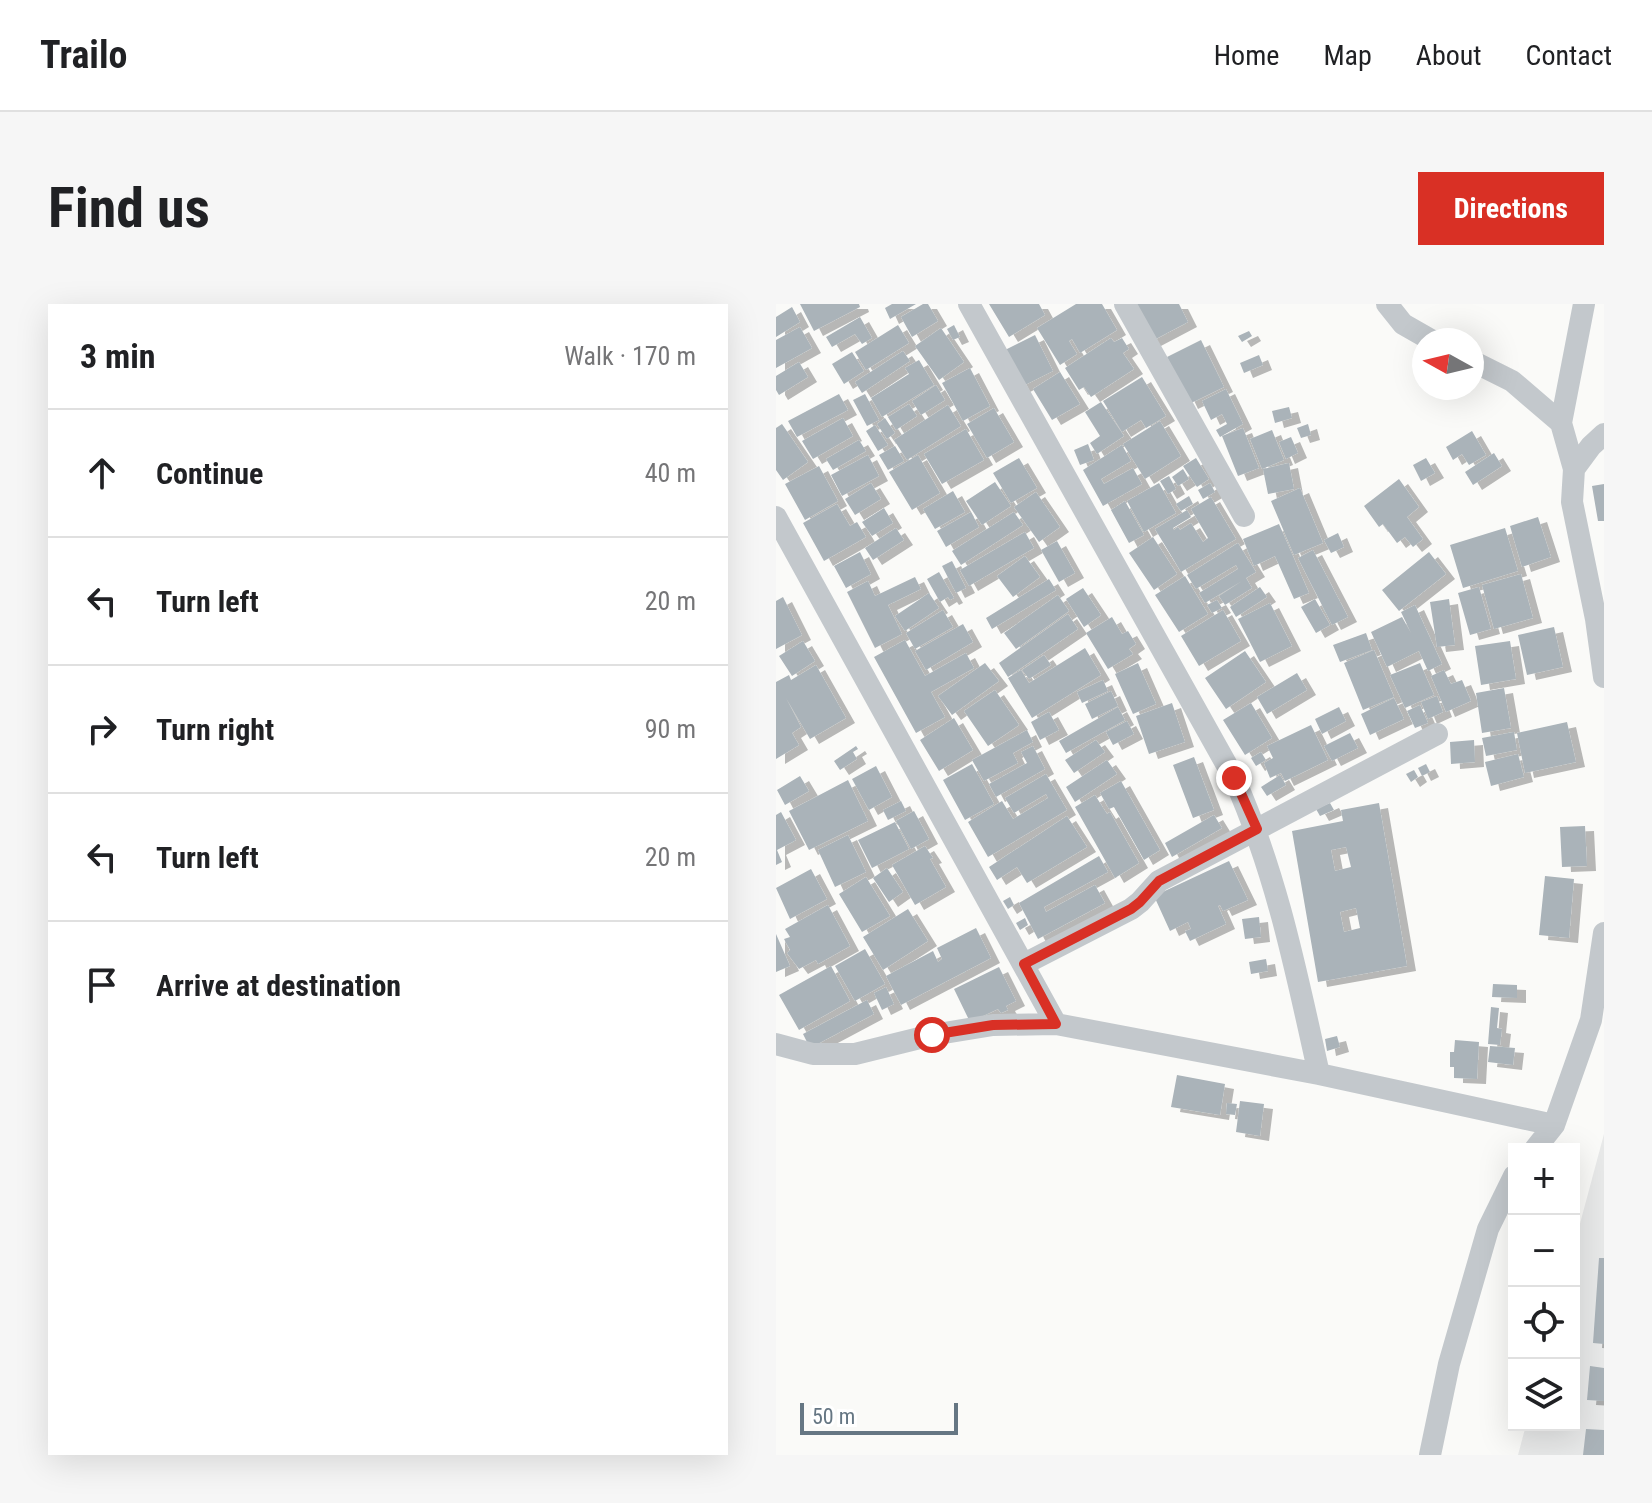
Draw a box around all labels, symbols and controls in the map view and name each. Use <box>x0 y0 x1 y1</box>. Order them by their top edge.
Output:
text: Trailo <box>40 33 127 77</box>
text: Home <box>1214 39 1279 72</box>
text: Map <box>1323 39 1372 72</box>
text: About <box>1416 39 1482 72</box>
text: Contact <box>1526 39 1612 72</box>
button: Directions <box>1418 172 1604 245</box>
text: Find us <box>48 175 210 241</box>
north arrow <box>1412 328 1484 400</box>
text: 3 min <box>80 336 156 376</box>
text: Walk · 170 m <box>564 341 696 371</box>
icon: ahead <box>80 451 124 495</box>
text: Continue <box>156 456 263 491</box>
text: 40 m <box>645 458 696 488</box>
icon: left <box>80 579 124 623</box>
text: Turn left <box>156 584 259 619</box>
text: 20 m <box>645 586 696 616</box>
icon: right <box>80 707 124 751</box>
text: Turn right <box>156 712 274 747</box>
text: 90 m <box>645 714 696 744</box>
route end <box>1216 760 1252 796</box>
icon: left <box>80 835 124 879</box>
text: Turn left <box>156 840 259 875</box>
text: 20 m <box>645 842 696 872</box>
icon: arrive <box>80 963 124 1007</box>
text: Arrive at destination <box>156 968 401 1003</box>
route start <box>914 1017 950 1053</box>
map controls <box>1508 1143 1580 1431</box>
button: + <box>1508 1143 1580 1215</box>
button: − <box>1508 1215 1580 1287</box>
button: locate <box>1508 1287 1580 1359</box>
button: layers <box>1508 1359 1580 1431</box>
scale bar <box>800 1399 958 1435</box>
text: 50 m <box>812 1404 855 1429</box>

